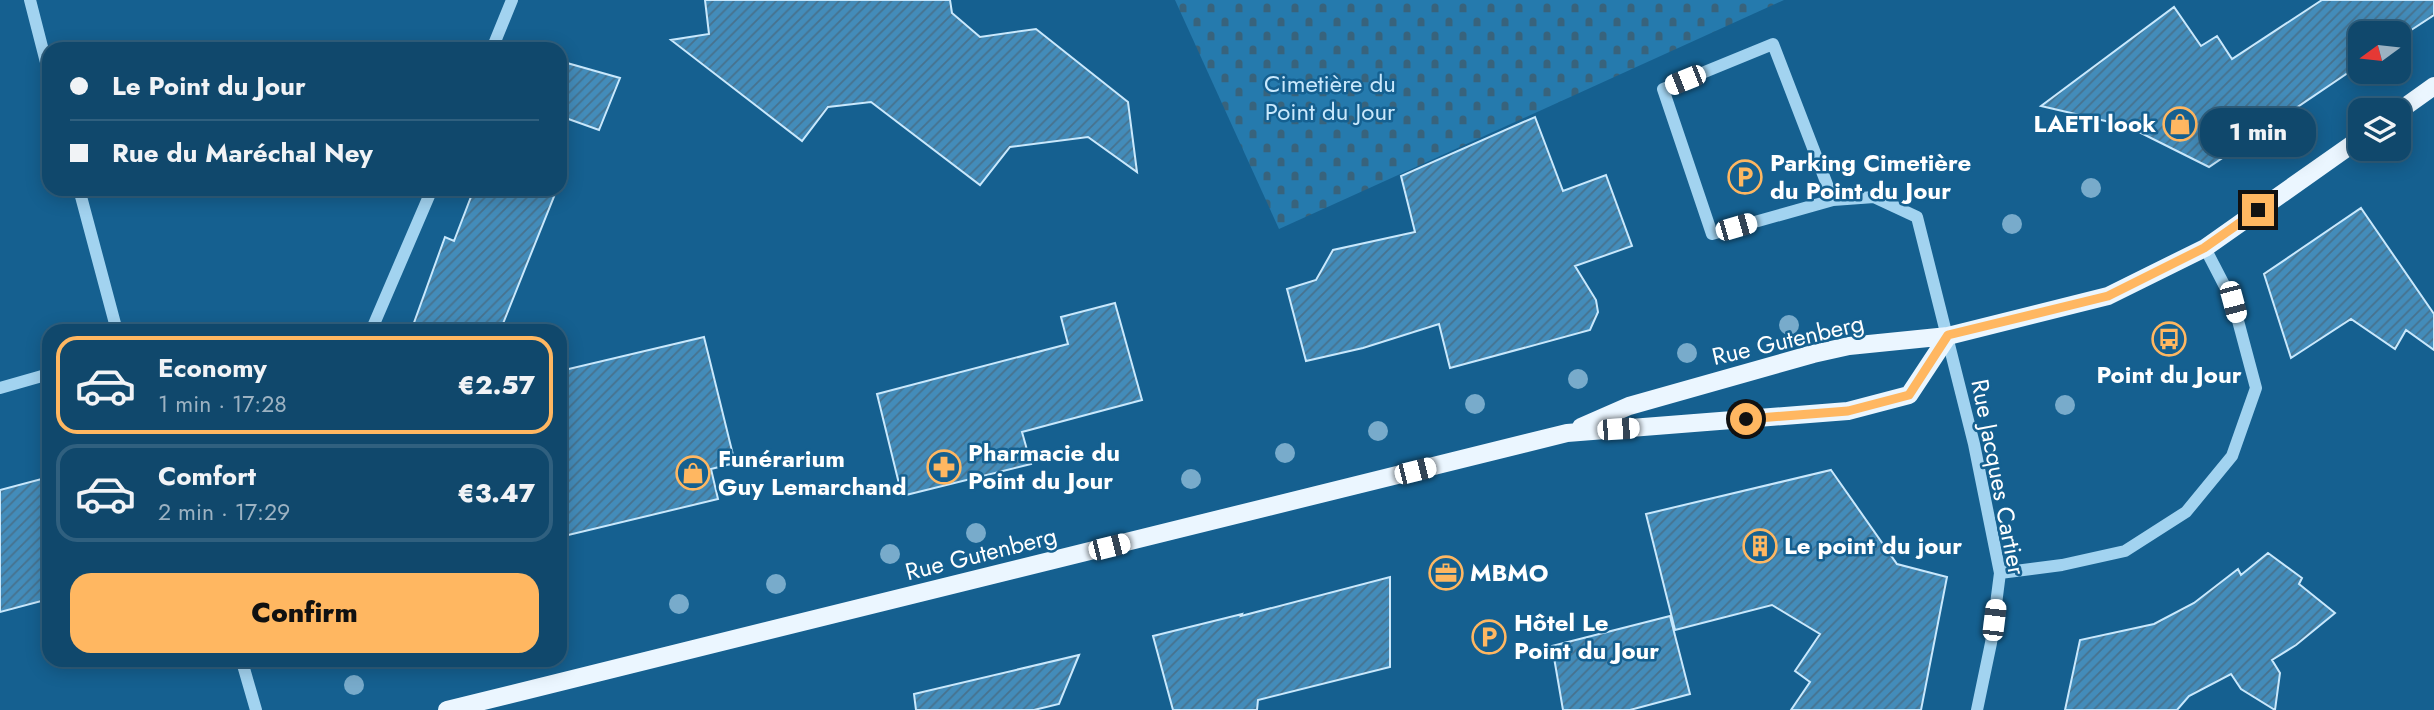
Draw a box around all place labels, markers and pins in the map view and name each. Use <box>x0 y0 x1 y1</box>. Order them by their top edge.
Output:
shop icon: LAETI look <box>2161 105 2199 143</box>
place label: LAETI look <box>2034 106 2156 141</box>
place label: Parking Cimetière du Point du Jour <box>1770 145 1971 208</box>
parking icon: Parking Cimetière du Point du Jour <box>1726 158 1764 196</box>
bus stop icon: Point du Jour <box>2150 320 2188 358</box>
place label: Point du Jour <box>2096 357 2242 392</box>
place label: Pharmacie du Point du Jour <box>968 435 1120 498</box>
place label: Funérarium Guy Lemarchand <box>718 441 907 504</box>
pharmacy icon: Pharmacie du Point du Jour <box>925 448 963 486</box>
shop icon: Funérarium Guy Lemarchand <box>674 454 712 492</box>
building icon: Le point du jour <box>1741 527 1779 565</box>
place label: Le point du jour <box>1784 528 1962 563</box>
office icon: MBMO <box>1427 554 1465 592</box>
place label: MBMO <box>1470 555 1548 590</box>
place label: Hôtel Le Point du Jour <box>1514 605 1659 668</box>
parking icon: Hôtel Le Point du Jour <box>1470 618 1508 656</box>

